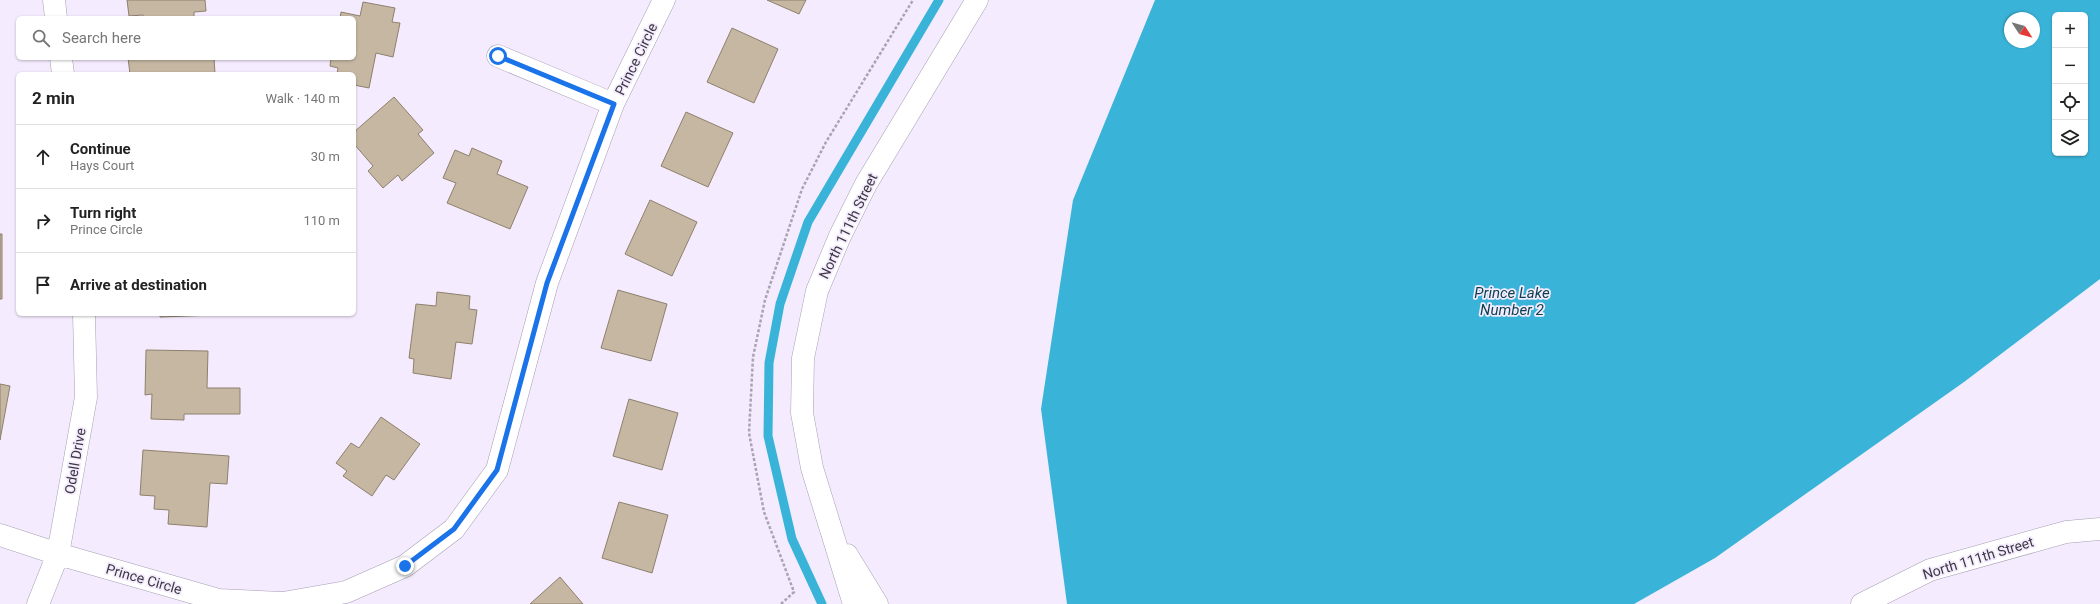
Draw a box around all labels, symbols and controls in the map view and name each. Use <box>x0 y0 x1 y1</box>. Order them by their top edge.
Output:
north arrow <box>2004 12 2040 48</box>
map controls <box>2052 12 2088 156</box>
button: + <box>2052 12 2088 48</box>
search box <box>16 16 356 60</box>
street label: Prince Circle <box>612 20 660 98</box>
icon: search <box>30 27 52 49</box>
text: Search here <box>62 29 141 47</box>
route start <box>489 47 507 65</box>
button: − <box>2052 48 2088 84</box>
button: locate <box>2052 84 2088 120</box>
text: 2 min <box>32 88 75 108</box>
text: Walk · 140 m <box>265 91 340 106</box>
button: layers <box>2052 120 2088 156</box>
text: Continue <box>70 140 131 158</box>
icon: ahead <box>32 146 54 168</box>
text: 30 m <box>311 149 340 164</box>
text: Hays Court <box>70 158 134 173</box>
street label: North 111th Street <box>816 170 881 281</box>
text: Turn right <box>70 204 136 222</box>
icon: right <box>32 210 54 232</box>
text: 110 m <box>303 213 340 228</box>
text: Prince Circle <box>70 222 143 237</box>
icon: arrive <box>32 274 54 296</box>
text: Arrive at destination <box>70 276 207 294</box>
water label: Prince Lake Number 2 <box>1474 284 1550 319</box>
street label: Odell Drive <box>61 427 89 495</box>
street label: North 111th Street <box>1921 533 2036 582</box>
route end <box>396 557 414 575</box>
street label: Prince Circle <box>104 561 184 597</box>

